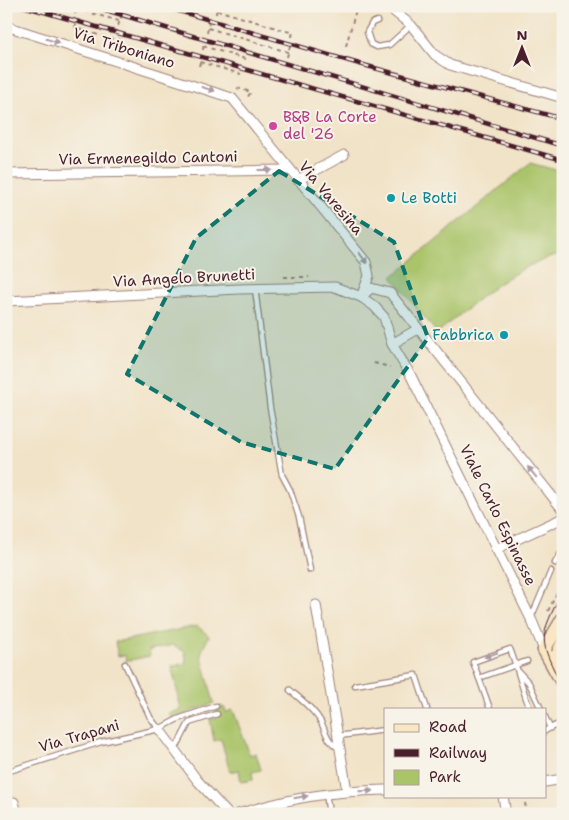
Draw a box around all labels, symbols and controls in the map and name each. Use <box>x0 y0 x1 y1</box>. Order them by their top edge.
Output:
north arrow <box>496 22 546 72</box>
street label: Via Triboniano <box>71 23 177 73</box>
text: N <box>516 26 528 44</box>
one-way arrow <box>45 37 60 45</box>
one-way arrow <box>201 86 216 94</box>
place label: B&B La Corte del '26 <box>283 107 377 144</box>
marker: B&B La Corte del '26 <box>267 120 279 132</box>
street label: Via Ermenegildo Cantoni <box>58 146 238 170</box>
street label: Via Varesina <box>294 157 368 240</box>
one-way arrow <box>257 167 273 175</box>
place label: Le Botti <box>401 188 457 208</box>
marker: Le Botti <box>385 192 397 204</box>
one-way arrow <box>358 251 368 265</box>
street label: Via Angelo Brunetti <box>112 264 256 292</box>
place label: Fabbrica <box>432 325 495 345</box>
marker: Fabbrica <box>498 329 510 341</box>
street label: Viale Carlo Espinasse <box>455 441 541 589</box>
one-way arrow <box>527 465 538 478</box>
one-way arrow <box>483 651 498 659</box>
legend <box>384 708 546 798</box>
street label: Via Trapani <box>36 715 122 757</box>
text: Road <box>429 717 467 737</box>
text: Railway <box>429 743 487 763</box>
text: Park <box>429 767 461 787</box>
one-way arrow <box>359 787 375 795</box>
one-way arrow <box>294 792 310 800</box>

